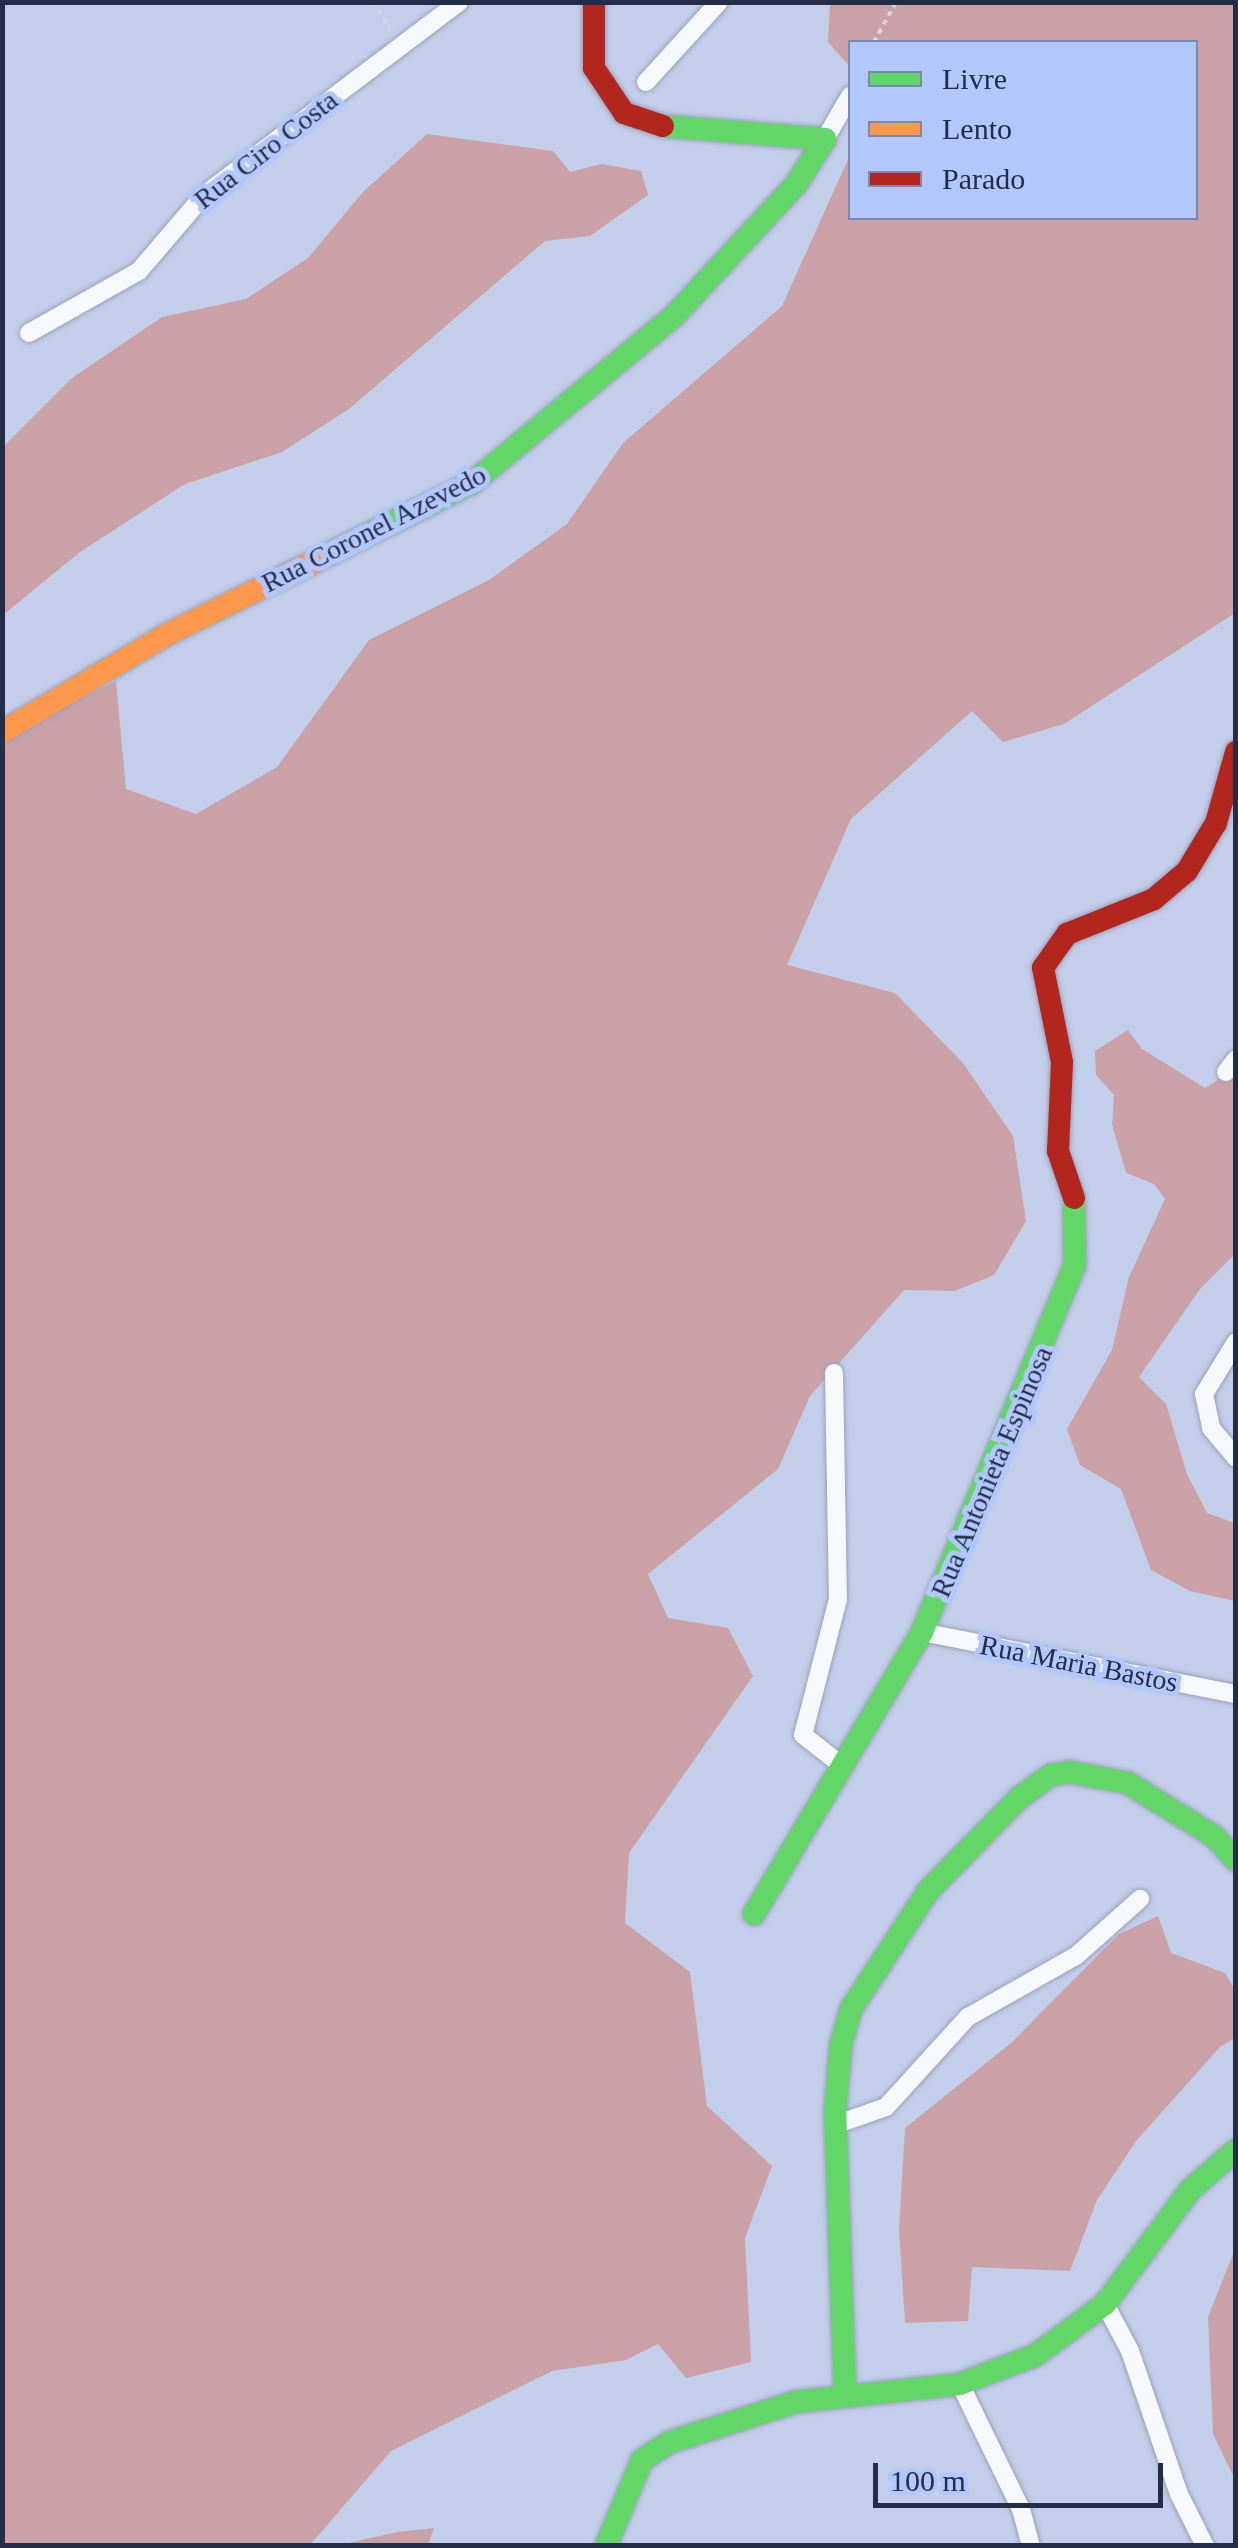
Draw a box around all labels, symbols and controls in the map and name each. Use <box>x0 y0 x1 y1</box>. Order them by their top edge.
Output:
legend <box>848 40 1198 220</box>
text: Livre <box>942 62 1007 95</box>
street label: Rua Ciro Costa <box>188 84 344 216</box>
text: Lento <box>942 112 1012 145</box>
text: Parado <box>942 162 1025 195</box>
street label: Rua Coronel Azevedo <box>256 458 492 600</box>
street label: Rua Antonieta Espinosa <box>924 1341 1060 1603</box>
street label: Rua Maria Bastos <box>977 1628 1181 1700</box>
scale bar <box>878 2443 1168 2505</box>
text: 100 m <box>890 2464 966 2497</box>

